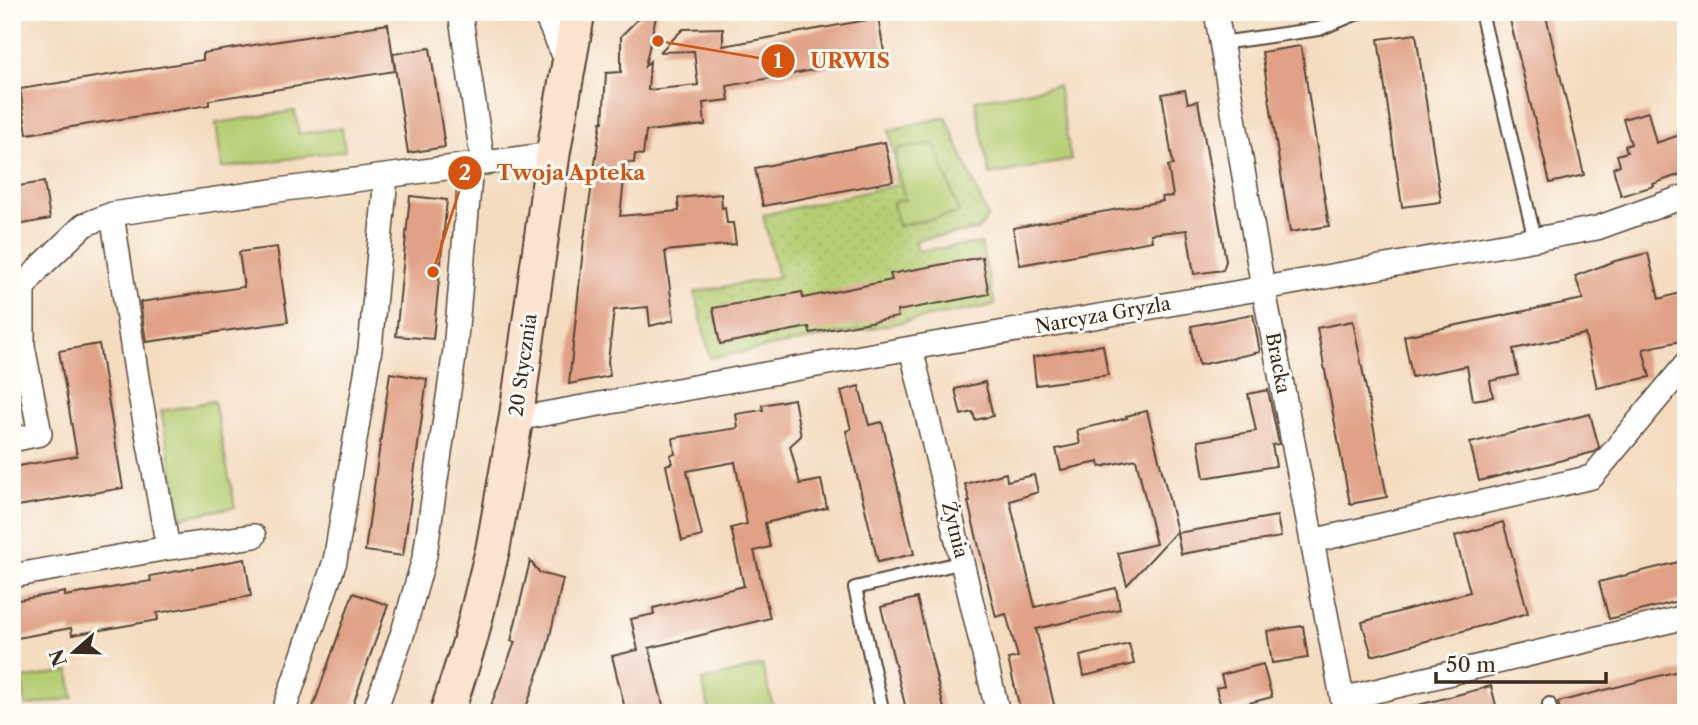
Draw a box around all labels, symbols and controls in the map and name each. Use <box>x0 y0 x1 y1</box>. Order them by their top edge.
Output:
callout: URWIS <box>761 40 904 82</box>
text: 1 <box>773 48 783 73</box>
text: URWIS <box>810 48 890 73</box>
callout: Twoja Apteka <box>447 152 660 194</box>
text: 2 <box>459 160 471 185</box>
text: Twoja Apteka <box>497 160 646 185</box>
street label: Narcyza Gryzla <box>1033 292 1173 338</box>
street label: 20 Stycznia <box>504 312 542 418</box>
street label: Bracka <box>1261 331 1295 395</box>
street label: Żytnia <box>937 499 973 561</box>
north arrow <box>38 616 108 686</box>
scale bar <box>1436 641 1605 685</box>
text: N <box>45 646 72 669</box>
text: 50 m <box>1446 652 1496 677</box>

